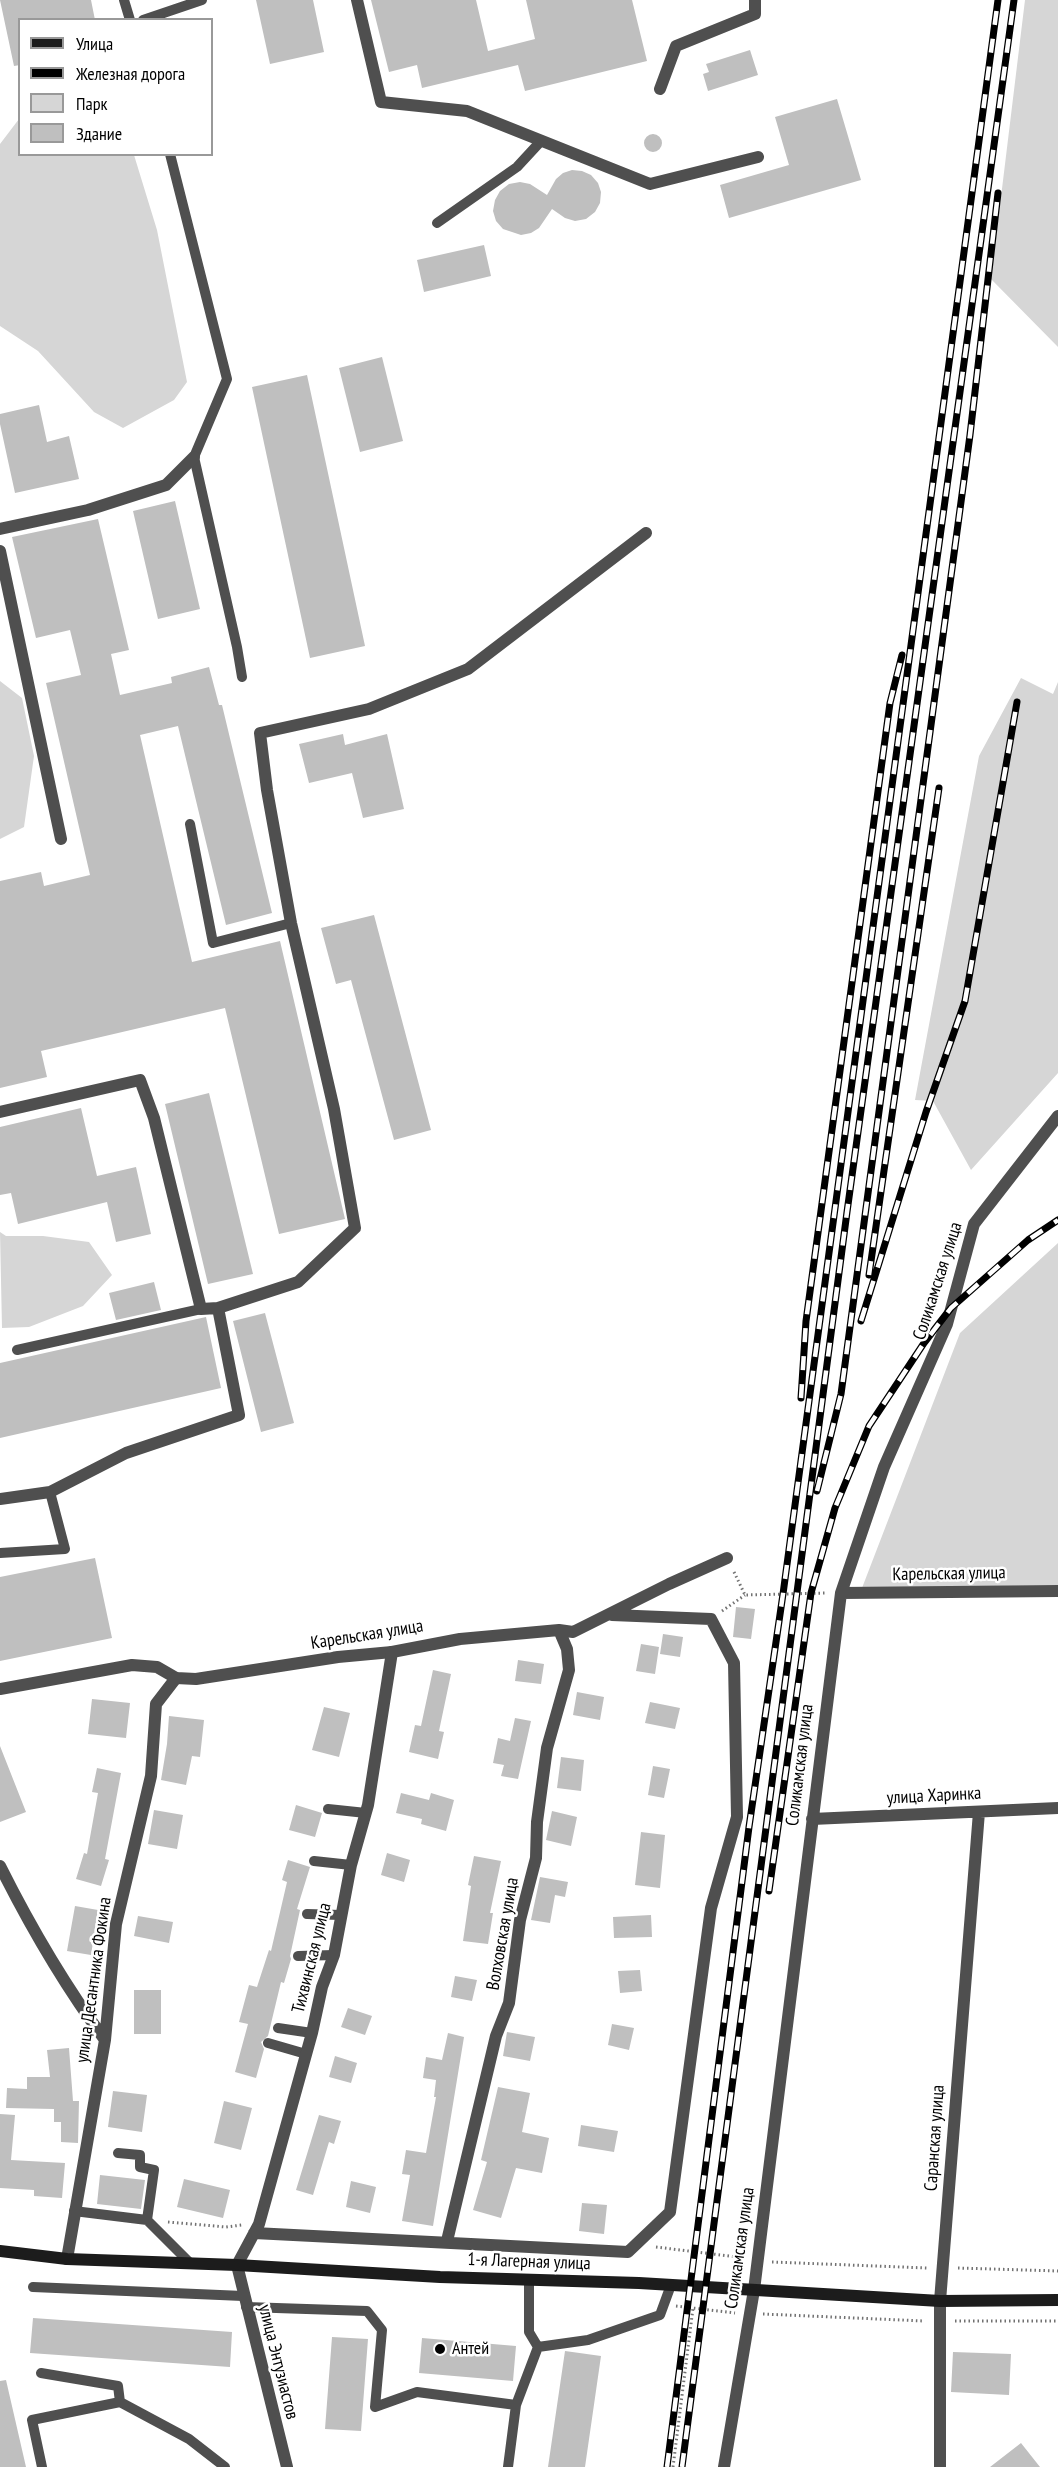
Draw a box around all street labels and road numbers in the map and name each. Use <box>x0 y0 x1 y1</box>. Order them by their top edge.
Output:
street label: Соликамская улица <box>909 1219 967 1343</box>
street label: Карельская улица <box>892 1562 1006 1586</box>
street label: Карельская улица <box>309 1615 425 1655</box>
street label: Соликамская улица <box>782 1703 818 1827</box>
street label: улица Харинка <box>886 1783 982 1809</box>
street label: Волховская улица <box>482 1876 524 1992</box>
street label: улица Десантника Фокина <box>72 1896 116 2064</box>
street label: Тихвинская улица <box>288 1901 336 2015</box>
street label: Саранская улица <box>921 2084 949 2192</box>
street label: Соликамская улица <box>721 2186 759 2310</box>
street label: 1-я Лагерная улица <box>467 2249 591 2275</box>
street label: улица Энтузиастов <box>253 2302 303 2422</box>

